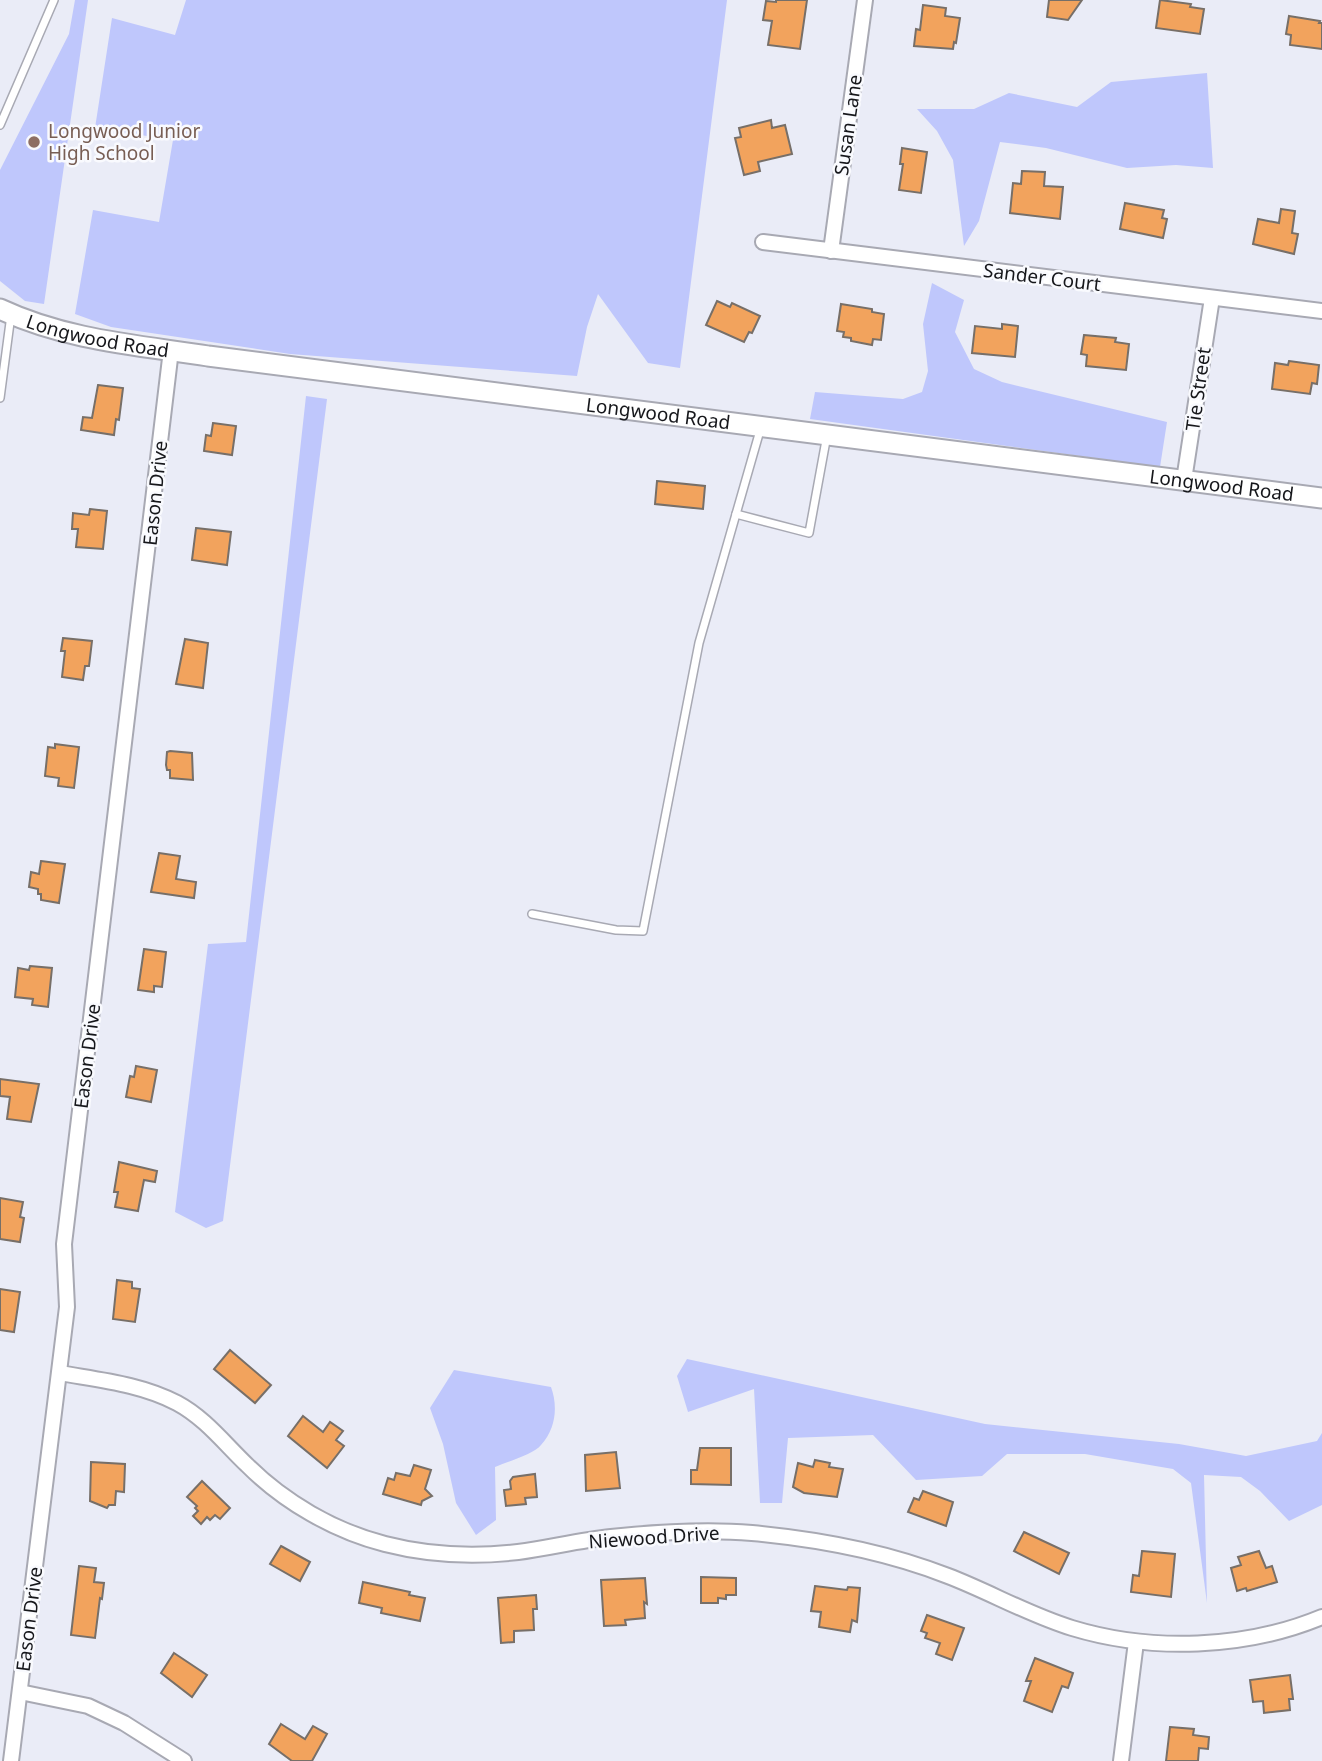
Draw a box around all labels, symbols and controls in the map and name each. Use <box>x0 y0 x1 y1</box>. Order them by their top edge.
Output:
street label: Susan Lane <box>828 73 868 177</box>
place label: Longwood Junior High School <box>48 118 200 166</box>
marker: Longwood Junior High School <box>26 134 42 150</box>
street label: Sander Court <box>982 257 1102 297</box>
street label: Longwood Road <box>23 308 171 363</box>
street label: Tie Street <box>1179 345 1217 432</box>
street label: Longwood Road <box>585 391 732 435</box>
street label: Eason Drive <box>137 439 173 547</box>
street label: Longwood Road <box>1148 463 1295 507</box>
street label: Eason Drive <box>68 1002 106 1110</box>
street label: Niewood Drive <box>588 1519 720 1555</box>
street label: Eason Drive <box>10 1565 48 1673</box>

